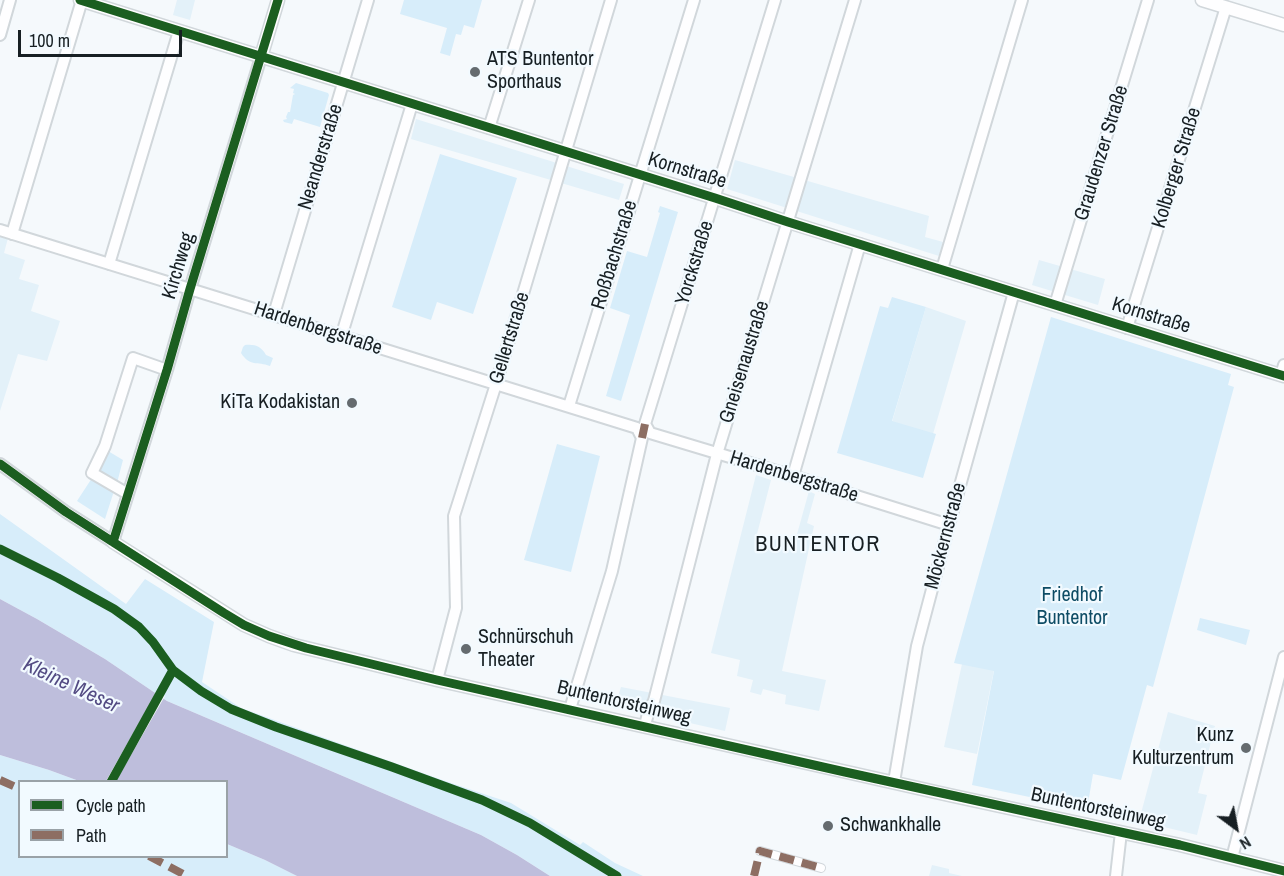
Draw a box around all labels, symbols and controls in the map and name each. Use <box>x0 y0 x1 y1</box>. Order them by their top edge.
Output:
scale bar <box>21 18 184 56</box>
text: 100 m <box>29 28 70 53</box>
place label: ATS Buntentor Sporthaus <box>487 48 593 95</box>
marker: ATS Buntentor Sporthaus <box>468 65 482 79</box>
street label: Graudenzer Straße <box>1070 82 1134 224</box>
street label: Neanderstraße <box>294 101 348 213</box>
street label: Kolberger Straße <box>1147 105 1207 231</box>
street label: Kornstraße <box>645 148 729 194</box>
street label: Roßbachstraße <box>587 197 643 313</box>
street label: Yorckstraße <box>671 218 719 308</box>
street label: Kirchweg <box>158 230 200 302</box>
street label: Gellertstraße <box>485 289 535 387</box>
street label: Kornstraße <box>1109 293 1193 339</box>
street label: Hardenbergstraße <box>251 297 385 361</box>
street label: Gneisenaustraße <box>715 298 775 426</box>
place label: KiTa Kodakistan <box>220 391 340 415</box>
marker: KiTa Kodakistan <box>345 396 359 410</box>
street label: Hardenbergstraße <box>727 446 861 508</box>
street label: Möckernstraße <box>920 480 972 592</box>
district label: BUNTENTOR <box>755 532 881 558</box>
park label: Friedhof Buntentor <box>1036 584 1108 631</box>
place label: Schnürschuh Theater <box>478 626 574 673</box>
marker: Schnürschuh Theater <box>459 642 473 656</box>
water label: Kleine Weser <box>19 653 123 719</box>
street label: Buntentorsteinweg <box>555 676 693 730</box>
place label: Kunz Kulturzentrum <box>1132 724 1234 771</box>
marker: Kunz Kulturzentrum <box>1239 741 1253 755</box>
legend <box>18 780 228 858</box>
street label: Buntentorsteinweg <box>1029 783 1167 835</box>
text: Cycle path <box>76 793 146 818</box>
north arrow <box>1206 798 1266 858</box>
place label: Schwankhalle <box>840 814 941 838</box>
marker: Schwankhalle <box>821 819 835 833</box>
text: Path <box>76 823 106 848</box>
text: N <box>1236 831 1255 855</box>

